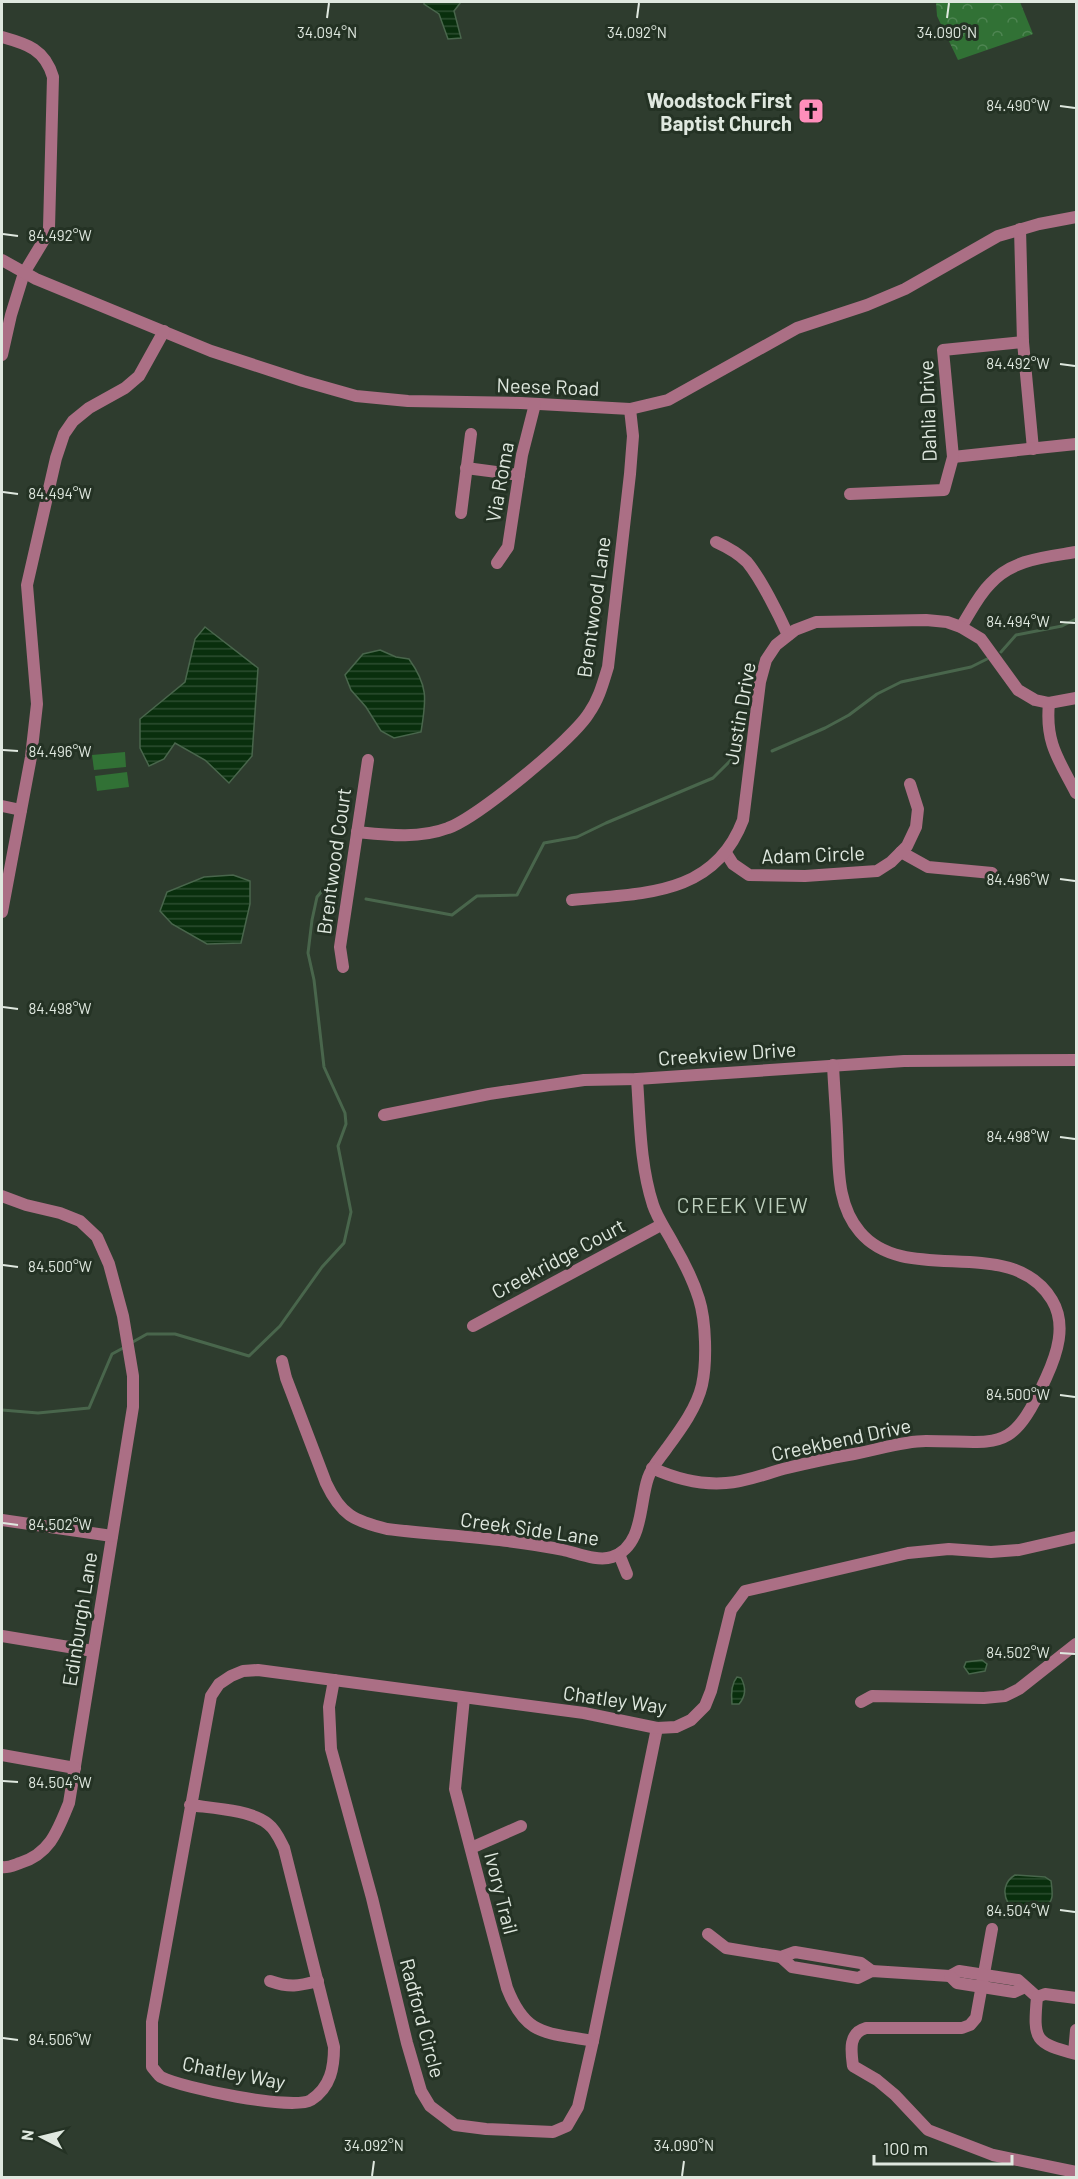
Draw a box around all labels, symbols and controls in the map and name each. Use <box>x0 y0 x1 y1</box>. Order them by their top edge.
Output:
text: 34.094°N <box>297 23 357 41</box>
text: 34.092°N <box>607 23 667 41</box>
text: 34.090°N <box>917 23 977 41</box>
place label: Woodstock First Baptist Church <box>647 88 792 135</box>
church icon: Woodstock First Baptist Church <box>796 96 826 126</box>
text: 84.490°W <box>986 96 1050 114</box>
text: 84.492°W <box>28 226 92 244</box>
text: 84.492°W <box>986 354 1050 372</box>
street label: Dahlia Drive <box>913 360 941 462</box>
street label: Neese Road <box>496 372 600 400</box>
street label: Via Roma <box>480 440 518 524</box>
text: 84.494°W <box>28 484 92 502</box>
street label: Brentwood Lane <box>571 535 615 679</box>
text: 84.494°W <box>986 612 1050 630</box>
street label: Justin Drive <box>718 660 760 766</box>
text: 84.496°W <box>29 742 91 760</box>
street label: Brentwood Court <box>311 786 355 936</box>
street label: Adam Circle <box>761 840 865 868</box>
text: 84.496°W <box>987 870 1049 888</box>
text: 84.498°W <box>28 999 92 1017</box>
street label: Creekview Drive <box>657 1036 797 1070</box>
text: 84.498°W <box>986 1127 1050 1145</box>
district label: CREEK VIEW <box>677 1192 809 1217</box>
street label: Creekridge Court <box>487 1213 629 1303</box>
text: 84.500°W <box>28 1257 92 1275</box>
text: 84.500°W <box>986 1385 1050 1403</box>
street label: Creekbend Drive <box>769 1412 913 1466</box>
street label: Creek Side Lane <box>459 1506 601 1550</box>
text: 84.502°W <box>28 1515 92 1533</box>
street label: Edinburgh Lane <box>57 1550 101 1688</box>
text: 84.502°W <box>986 1643 1050 1661</box>
street label: Chatley Way <box>562 1680 668 1718</box>
text: 84.504°W <box>28 1773 92 1791</box>
street label: Ivory Trail <box>480 1849 524 1937</box>
text: 84.504°W <box>986 1901 1050 1919</box>
street label: Radford Circle <box>396 1956 450 2080</box>
text: 84.506°W <box>28 2030 92 2048</box>
street label: Chatley Way <box>180 2050 288 2094</box>
north arrow <box>12 2107 72 2167</box>
scale bar <box>874 2128 1012 2166</box>
text: N <box>17 2129 37 2142</box>
text: 34.092°N <box>344 2136 404 2154</box>
text: 34.090°N <box>654 2136 714 2154</box>
text: 100 m <box>883 2137 928 2159</box>

